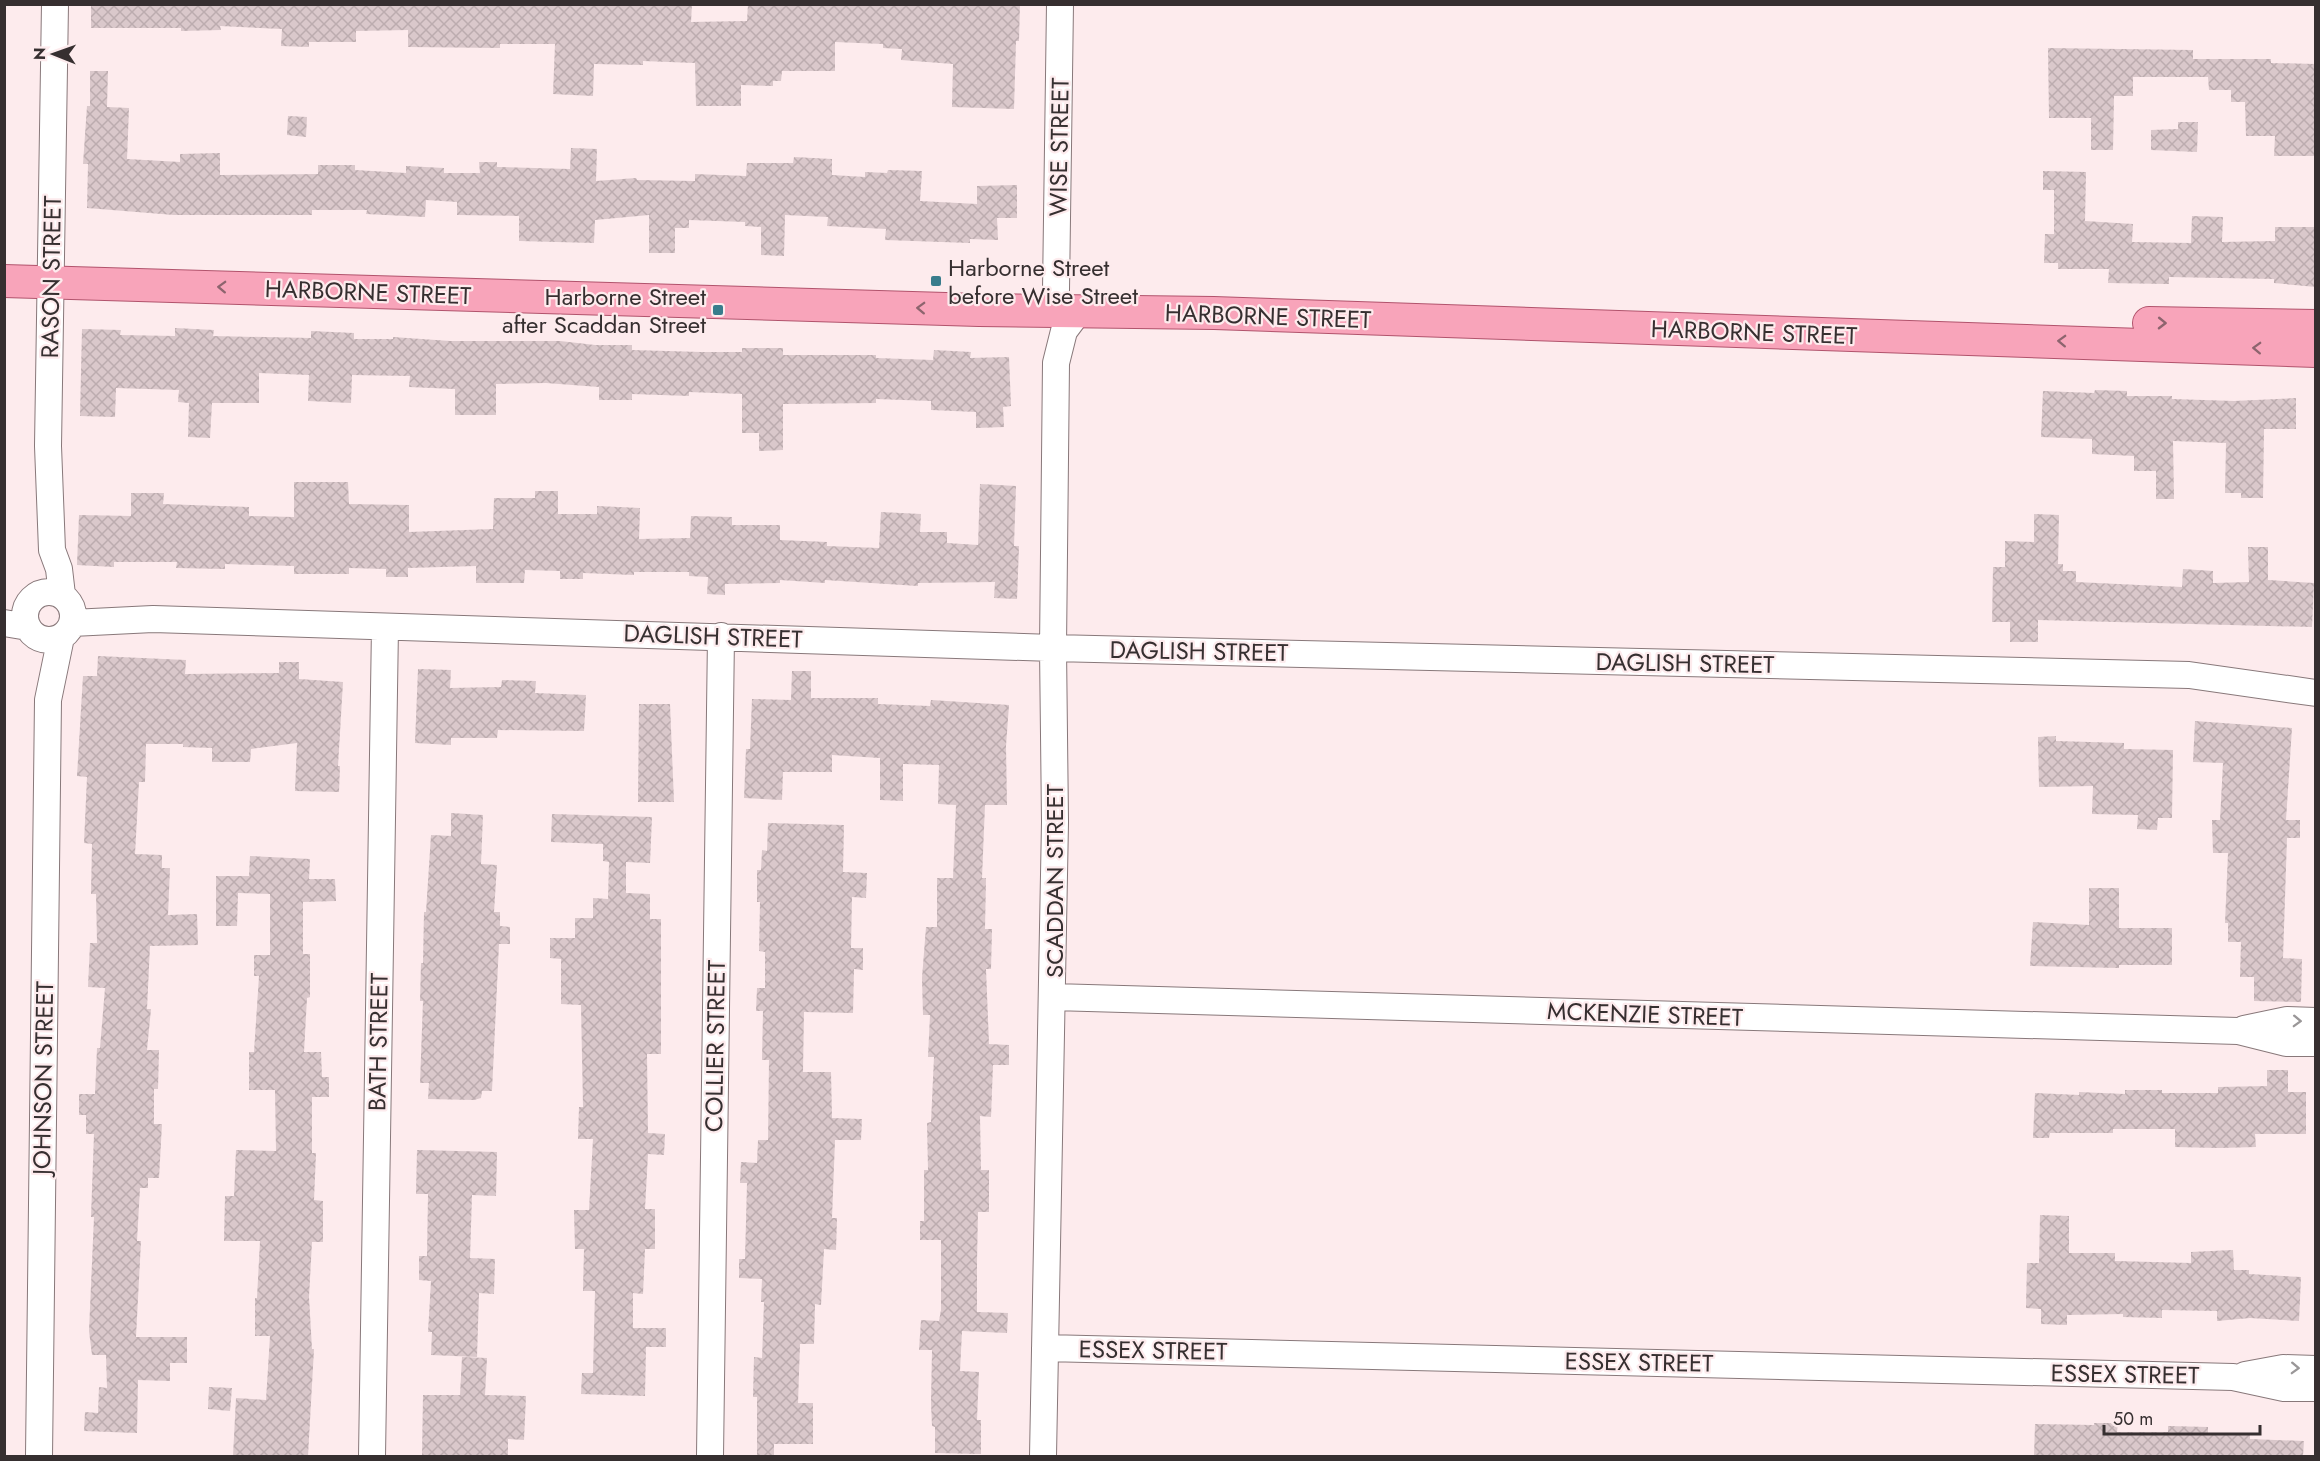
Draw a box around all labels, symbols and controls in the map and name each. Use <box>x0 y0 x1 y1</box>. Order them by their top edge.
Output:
north arrow <box>24 24 84 84</box>
text: N <box>28 47 51 60</box>
street label: WISE STREET <box>1040 77 1078 217</box>
street label: RASON STREET <box>32 195 70 359</box>
place label: Harborne Street before Wise Street <box>948 250 1138 313</box>
street label: HARBORNE STREET <box>264 271 472 313</box>
marker: Harborne Street before Wise Street <box>929 274 943 288</box>
place label: Harborne Street after Scaddan Street <box>502 279 706 342</box>
one-way arrow <box>218 281 227 294</box>
street label: HARBORNE STREET <box>1164 295 1372 337</box>
one-way arrow <box>916 302 925 315</box>
marker: Harborne Street after Scaddan Street <box>711 303 725 317</box>
street label: HARBORNE STREET <box>1650 311 1858 353</box>
one-way arrow <box>2158 317 2167 329</box>
one-way arrow <box>2058 335 2067 348</box>
one-way arrow <box>2253 342 2262 355</box>
street label: DAGLISH STREET <box>623 615 803 657</box>
street label: DAGLISH STREET <box>1109 632 1289 670</box>
street label: DAGLISH STREET <box>1595 644 1775 682</box>
street label: SCADDAN STREET <box>1037 784 1072 978</box>
street label: COLLIER STREET <box>696 960 734 1132</box>
street label: BATH STREET <box>359 973 397 1111</box>
street label: JOHNSON STREET <box>24 981 62 1178</box>
street label: MCKENZIE STREET <box>1546 993 1744 1035</box>
one-way arrow <box>2293 1014 2302 1027</box>
street label: ESSEX STREET <box>1078 1331 1228 1369</box>
street label: ESSEX STREET <box>1564 1343 1714 1381</box>
street label: ESSEX STREET <box>2050 1355 2200 1393</box>
one-way arrow <box>2291 1362 2300 1375</box>
scale bar <box>2104 1398 2260 1436</box>
text: 50 m <box>2113 1406 2153 1432</box>

